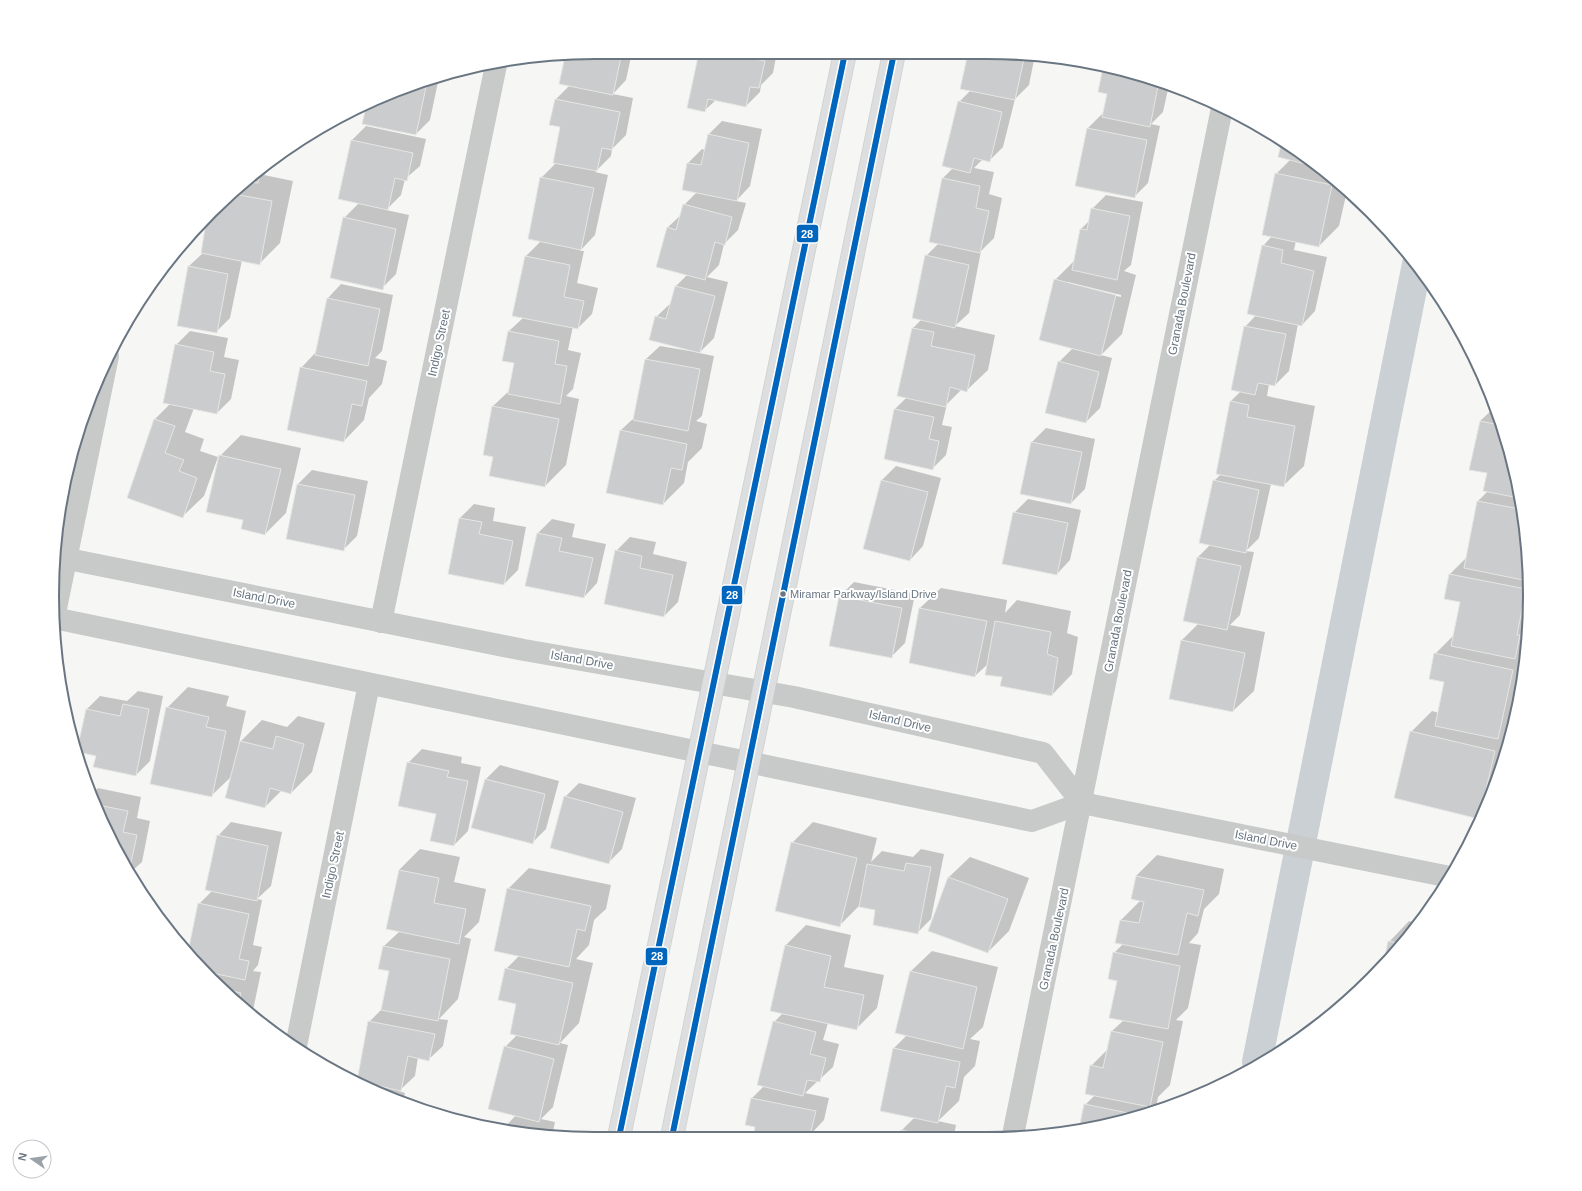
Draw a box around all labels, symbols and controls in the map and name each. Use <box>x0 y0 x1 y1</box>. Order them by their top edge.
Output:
line badge: 28 <box>796 224 819 243</box>
text: 28 <box>801 228 813 240</box>
street label: Granada Boulevard <box>1165 252 1199 356</box>
street label: Indigo Street <box>425 308 453 378</box>
street label: Granada Boulevard <box>1101 569 1135 673</box>
street label: Island Drive <box>232 585 297 611</box>
line badge: 28 <box>721 585 743 605</box>
place label: Miramar Parkway/Island Drive <box>790 588 937 600</box>
text: 28 <box>726 589 738 601</box>
marker: Miramar Parkway/Island Drive <box>778 589 788 599</box>
street label: Island Drive <box>550 648 615 672</box>
street label: Island Drive <box>868 707 933 735</box>
street label: Island Drive <box>1234 827 1299 853</box>
street label: Indigo Street <box>319 830 347 900</box>
street label: Granada Boulevard <box>1036 887 1072 991</box>
line badge: 28 <box>645 947 668 966</box>
text: 28 <box>651 950 663 962</box>
north arrow <box>12 1139 52 1179</box>
text: N <box>16 1151 29 1162</box>

